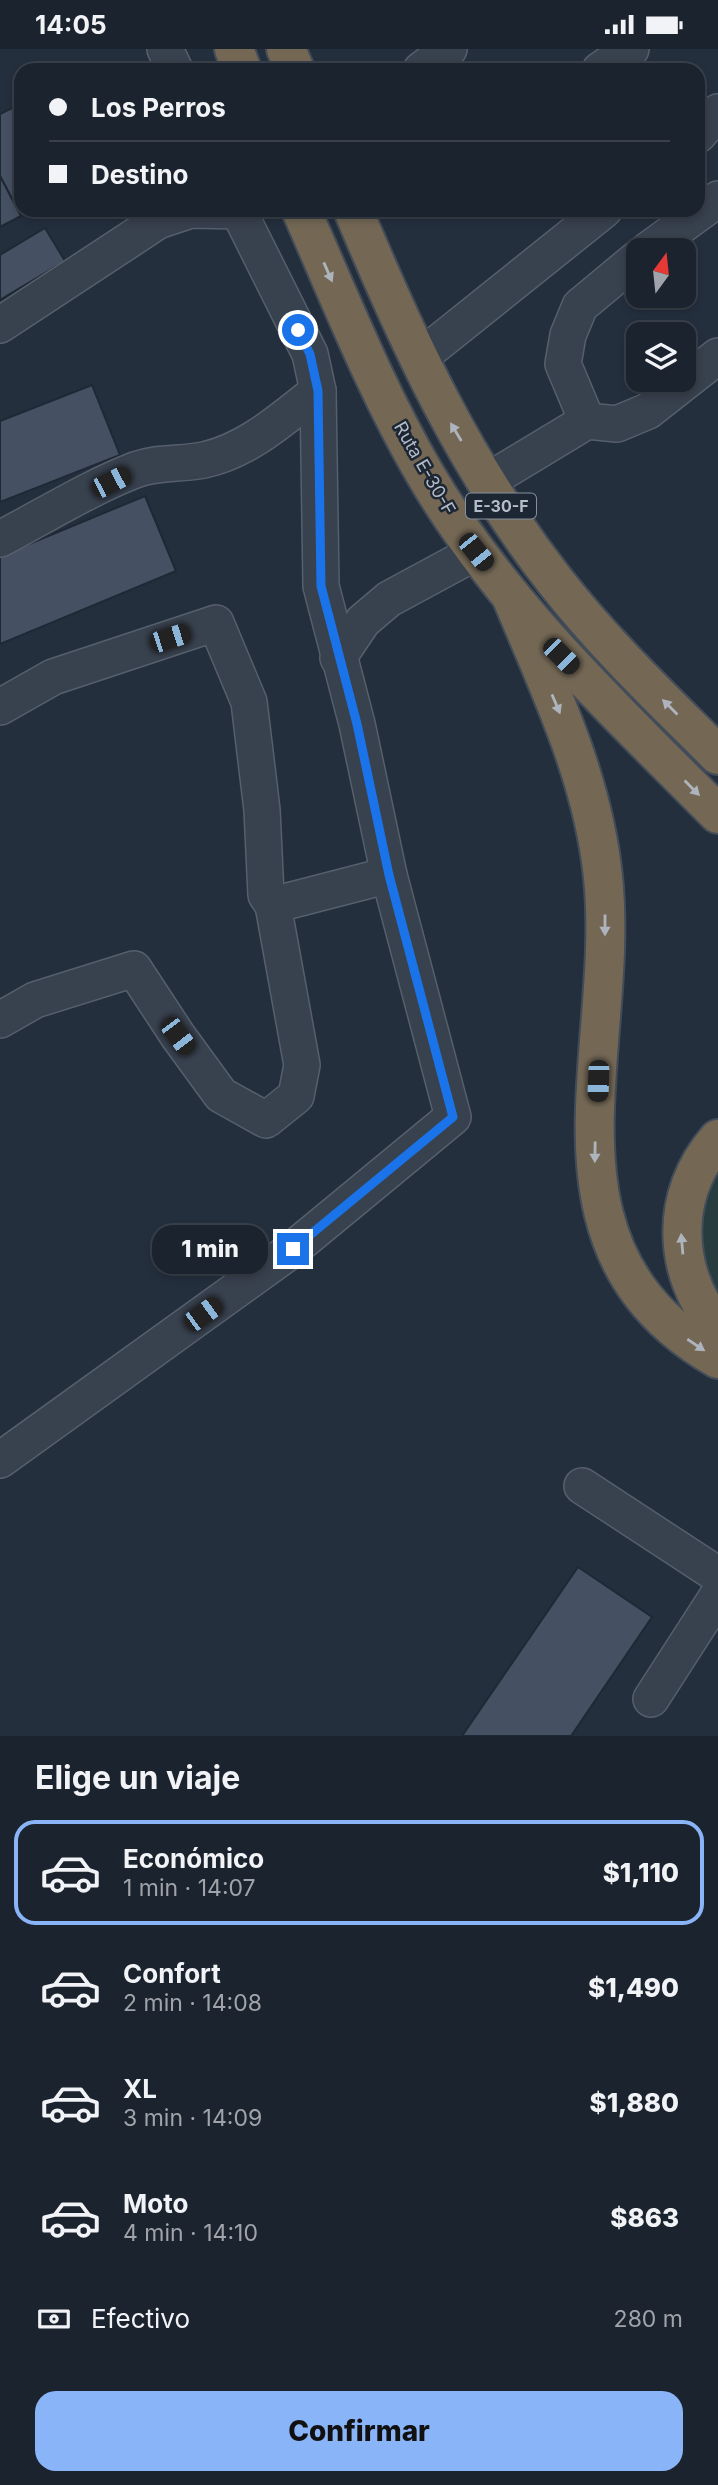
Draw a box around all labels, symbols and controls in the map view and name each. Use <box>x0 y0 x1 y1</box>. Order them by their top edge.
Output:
text: 14:05 <box>35 9 107 40</box>
text: Los Perros <box>91 92 226 123</box>
text: Destino <box>91 159 189 190</box>
north arrow <box>626 238 696 308</box>
map controls <box>626 238 696 392</box>
one-way arrow <box>323 262 334 283</box>
route start <box>282 314 314 346</box>
button: layers <box>626 322 696 392</box>
street label: Ruta E-30-F <box>390 418 460 518</box>
one-way arrow <box>449 422 462 441</box>
car <box>88 463 135 501</box>
road number: E-30-F <box>466 494 536 519</box>
car <box>455 529 498 575</box>
car <box>147 622 194 654</box>
car <box>539 634 584 678</box>
one-way arrow <box>551 694 562 715</box>
one-way arrow <box>662 699 678 716</box>
one-way arrow <box>684 779 700 796</box>
one-way arrow <box>599 914 611 936</box>
car <box>157 1013 200 1059</box>
car <box>587 1060 610 1102</box>
one-way arrow <box>589 1141 601 1163</box>
callout: 1 min <box>153 1225 268 1273</box>
route end <box>277 1233 309 1265</box>
one-way arrow <box>676 1233 687 1255</box>
text: 1 min <box>181 1235 239 1263</box>
car <box>180 1293 227 1335</box>
one-way arrow <box>686 1338 705 1351</box>
text: Elige un viaje <box>35 1758 240 1797</box>
icon: car <box>39 1841 102 1904</box>
text: Económico <box>123 1843 264 1874</box>
text: $1,110 <box>603 1857 679 1888</box>
text: 1 min · 14:07 <box>123 1874 256 1902</box>
icon: car <box>39 1956 102 2019</box>
text: Confort <box>123 1958 221 1989</box>
text: $1,490 <box>588 1972 679 2003</box>
text: 2 min · 14:08 <box>123 1989 262 2017</box>
icon: car <box>39 2071 102 2134</box>
text: XL <box>123 2073 157 2104</box>
text: $1,880 <box>589 2087 679 2118</box>
text: 3 min · 14:09 <box>123 2104 262 2132</box>
icon: car <box>39 2186 102 2249</box>
text: Moto <box>123 2188 188 2219</box>
text: $863 <box>610 2202 679 2233</box>
text: 4 min · 14:10 <box>123 2219 258 2247</box>
icon: cash <box>35 2300 73 2338</box>
text: Efectivo <box>91 2303 190 2334</box>
text: 280 m <box>614 2305 683 2333</box>
button: Confirmar <box>35 2391 683 2471</box>

